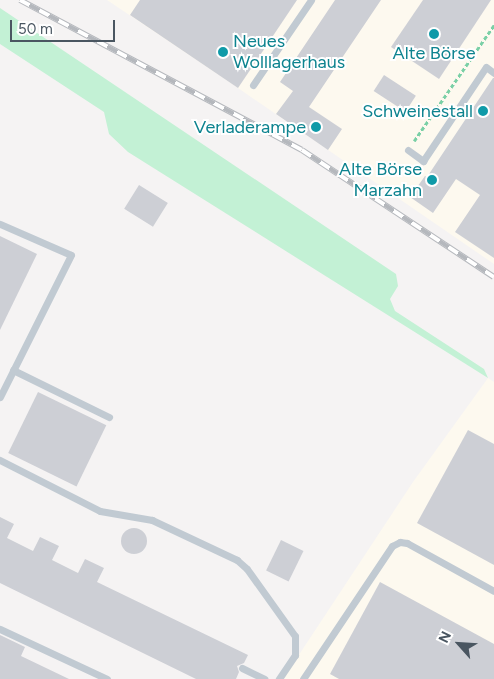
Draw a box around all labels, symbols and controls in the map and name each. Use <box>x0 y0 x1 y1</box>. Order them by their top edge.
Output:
scale bar <box>12 10 118 42</box>
text: 50 m <box>18 20 53 38</box>
marker: Alte Börse <box>428 28 440 40</box>
place label: Neues Wolllagerhaus <box>233 31 345 74</box>
place label: Alte Börse <box>393 42 475 64</box>
marker: Neues Wolllagerhaus <box>217 46 229 58</box>
place label: Schweinestall <box>362 100 473 122</box>
marker: Schweinestall <box>477 105 489 117</box>
place label: Verladerampe <box>194 116 306 138</box>
marker: Verladerampe <box>310 121 322 133</box>
place label: Alte Börse Marzahn <box>339 159 422 202</box>
marker: Alte Börse Marzahn <box>426 174 438 186</box>
north arrow <box>434 619 484 669</box>
text: N <box>435 629 455 646</box>

